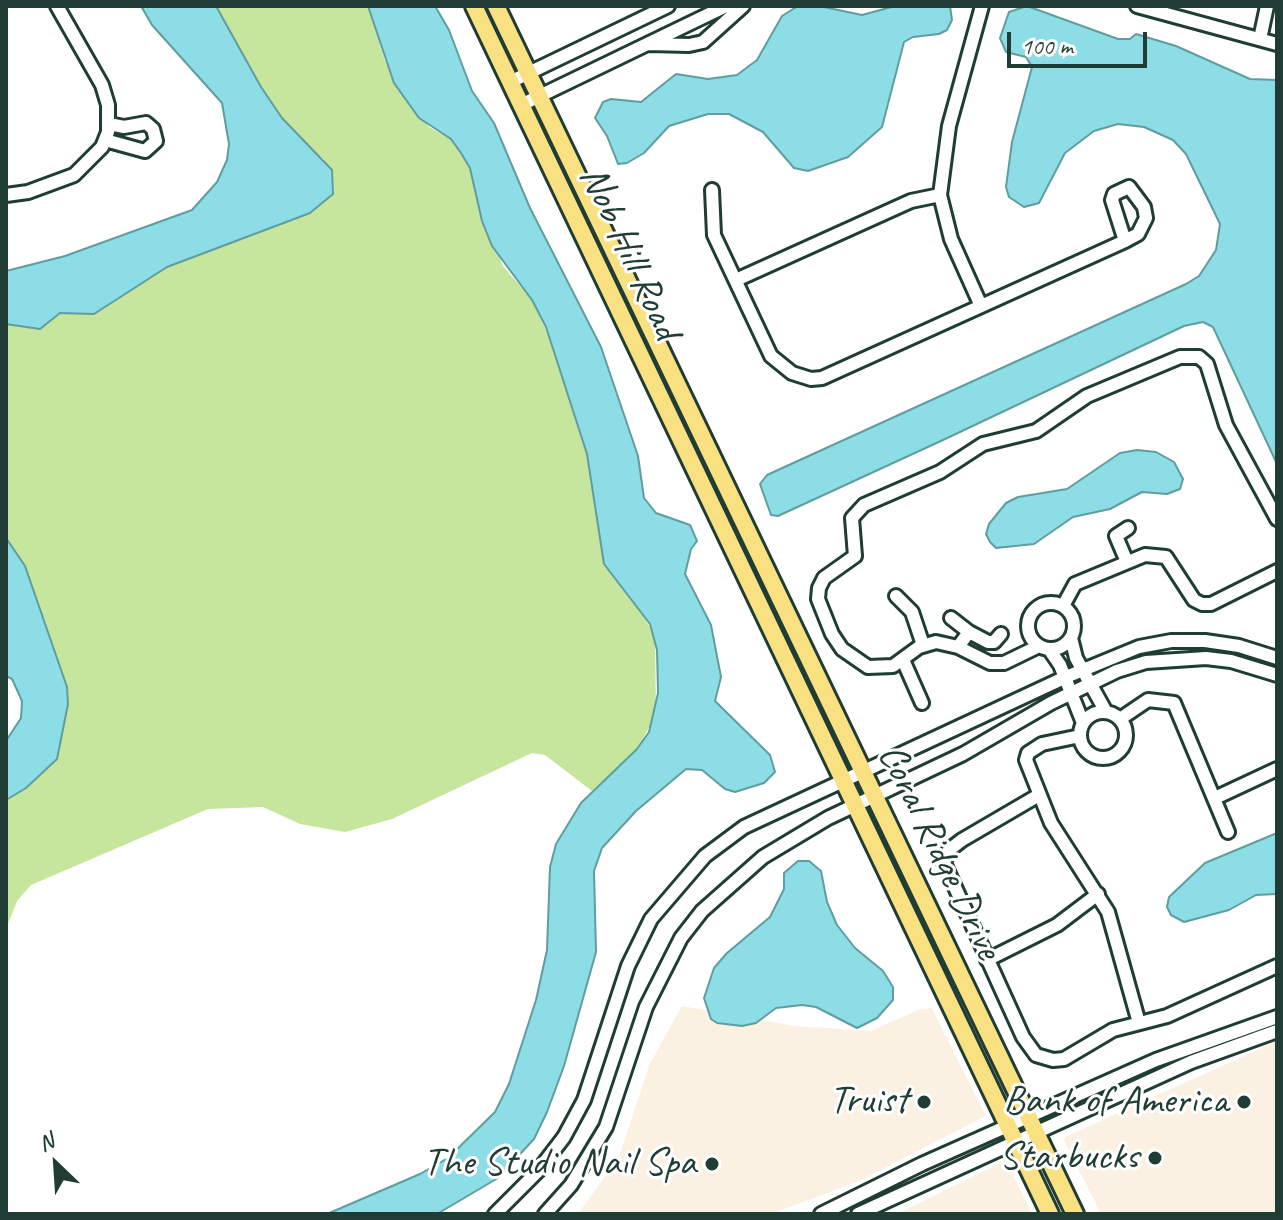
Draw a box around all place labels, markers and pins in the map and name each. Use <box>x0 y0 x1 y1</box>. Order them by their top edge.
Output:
place label: Truist <box>829 1078 908 1126</box>
place label: Bank of America <box>1003 1078 1228 1126</box>
marker: Truist <box>915 1093 933 1111</box>
marker: Bank of America <box>1235 1093 1253 1111</box>
place label: Starbucks <box>999 1134 1139 1182</box>
place label: The Studio Nail Spa <box>423 1140 696 1188</box>
marker: Starbucks <box>1146 1149 1164 1167</box>
marker: The Studio Nail Spa <box>703 1155 721 1173</box>

